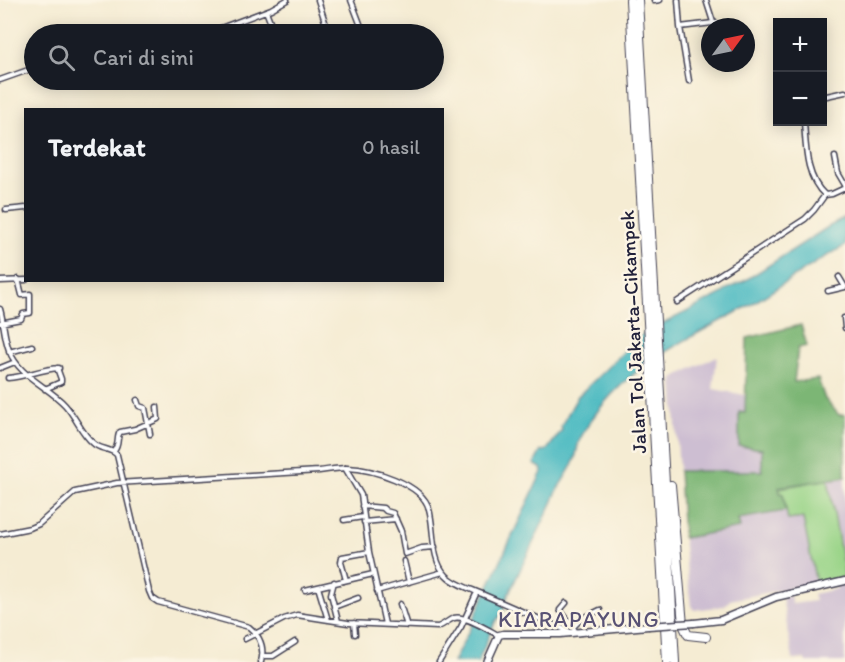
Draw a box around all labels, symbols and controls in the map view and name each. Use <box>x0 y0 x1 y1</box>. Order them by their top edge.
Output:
north arrow <box>701 18 755 72</box>
map controls <box>773 18 827 126</box>
button: + <box>773 18 827 72</box>
search box <box>24 24 444 90</box>
icon: search <box>45 41 78 74</box>
text: Cari di sini <box>93 44 194 71</box>
button: − <box>773 72 827 126</box>
text: Terdekat <box>48 131 146 163</box>
text: 0 hasil <box>362 135 420 159</box>
street label: Jalan Tol Jakarta–Cikampek <box>615 209 651 454</box>
district label: KIARAPAYUNG <box>498 606 660 633</box>

